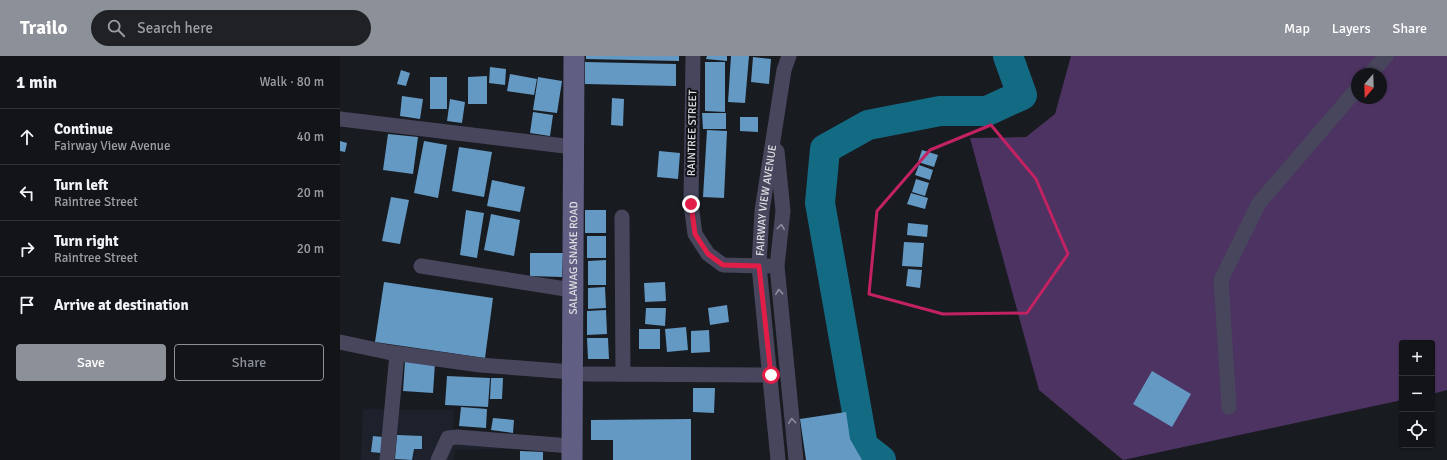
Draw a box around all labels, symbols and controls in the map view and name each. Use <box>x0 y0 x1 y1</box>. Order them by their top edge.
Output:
search box <box>91 10 371 46</box>
text: Trailo <box>20 16 67 40</box>
icon: search <box>105 17 127 39</box>
text: Search here <box>137 19 213 37</box>
text: Map <box>1284 20 1310 37</box>
text: Layers <box>1332 20 1371 37</box>
text: Share <box>1393 20 1427 37</box>
north arrow <box>1351 68 1387 104</box>
text: 1 min <box>16 72 57 93</box>
text: Walk · 80 m <box>260 74 324 90</box>
street label: RAINTREE STREET <box>685 89 699 176</box>
text: Continue <box>54 120 113 138</box>
icon: ahead <box>16 126 38 148</box>
text: 40 m <box>297 129 324 145</box>
text: Fairway View Avenue <box>54 138 170 154</box>
street label: FAIRWAY VIEW AVENUE <box>753 144 779 256</box>
text: Turn left <box>54 176 108 194</box>
icon: left <box>16 182 38 204</box>
text: 20 m <box>297 185 324 201</box>
text: Raintree Street <box>54 194 138 210</box>
route end <box>682 195 700 213</box>
street label: SALAWAG SNAKE ROAD <box>566 201 580 315</box>
one-way arrow <box>777 224 786 230</box>
text: Turn right <box>54 232 119 250</box>
icon: right <box>16 238 38 260</box>
text: 20 m <box>297 241 324 257</box>
text: Raintree Street <box>54 250 138 266</box>
one-way arrow <box>775 289 784 295</box>
icon: arrive <box>16 294 38 316</box>
text: Arrive at destination <box>54 296 189 314</box>
map controls <box>1399 340 1435 448</box>
button: + <box>1399 340 1435 376</box>
button: Save <box>16 344 166 381</box>
button: Share <box>174 344 324 381</box>
route start <box>762 366 780 384</box>
button: − <box>1399 376 1435 412</box>
button: locate <box>1399 412 1435 448</box>
one-way arrow <box>788 418 797 424</box>

